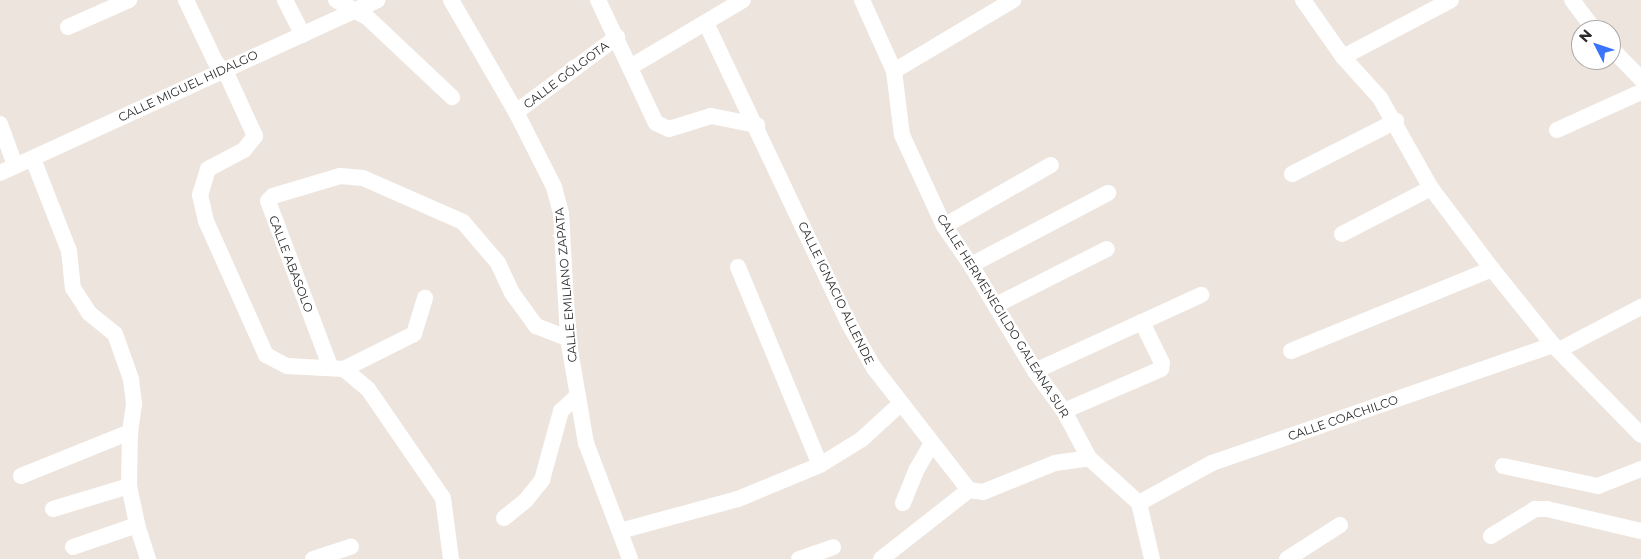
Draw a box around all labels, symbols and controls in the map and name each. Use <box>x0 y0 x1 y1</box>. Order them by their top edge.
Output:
north arrow <box>1571 20 1621 70</box>
text: N <box>1575 26 1596 46</box>
street label: CALLE GÓLGOTA <box>521 38 611 112</box>
street label: CALLE MIGUEL HIDALGO <box>116 47 260 125</box>
street label: CALLE EMILIANO ZAPATA <box>552 207 580 363</box>
street label: CALLE HERMENEGILDO GALEANA SUR <box>934 211 1072 421</box>
street label: CALLE ABASOLO <box>266 213 316 315</box>
street label: CALLE IGNACIO ALLENDE <box>795 219 877 367</box>
street label: CALLE COACHILCO <box>1286 392 1400 444</box>

